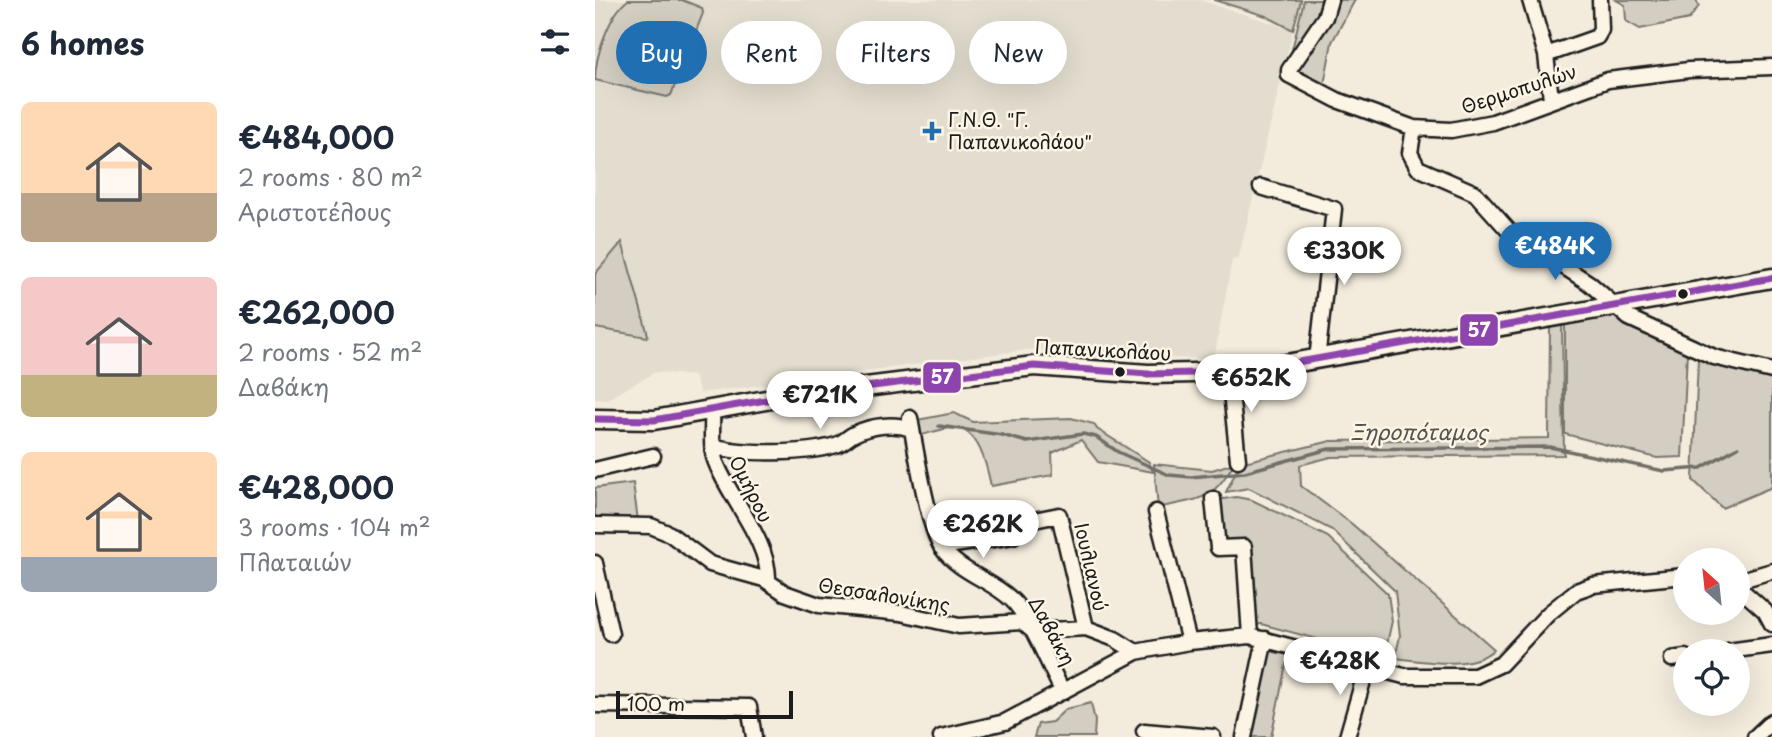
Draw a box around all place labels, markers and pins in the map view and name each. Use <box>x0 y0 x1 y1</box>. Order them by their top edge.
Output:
place label: Γ.Ν.Θ. "Γ. Παπανικολάου" <box>948 105 1092 155</box>
marker: Γ.Ν.Θ. "Γ. Παπανικολάου" <box>922 121 942 141</box>
pin: €484K <box>1506 222 1604 282</box>
pin: €330K <box>1295 228 1393 287</box>
unlabelled marker <box>1676 287 1690 301</box>
pin: €652K <box>1202 354 1300 414</box>
unlabelled marker <box>1113 365 1127 379</box>
pin: €721K <box>771 372 869 431</box>
pin: €262K <box>934 500 1032 560</box>
pin: €428K <box>1291 638 1389 697</box>

